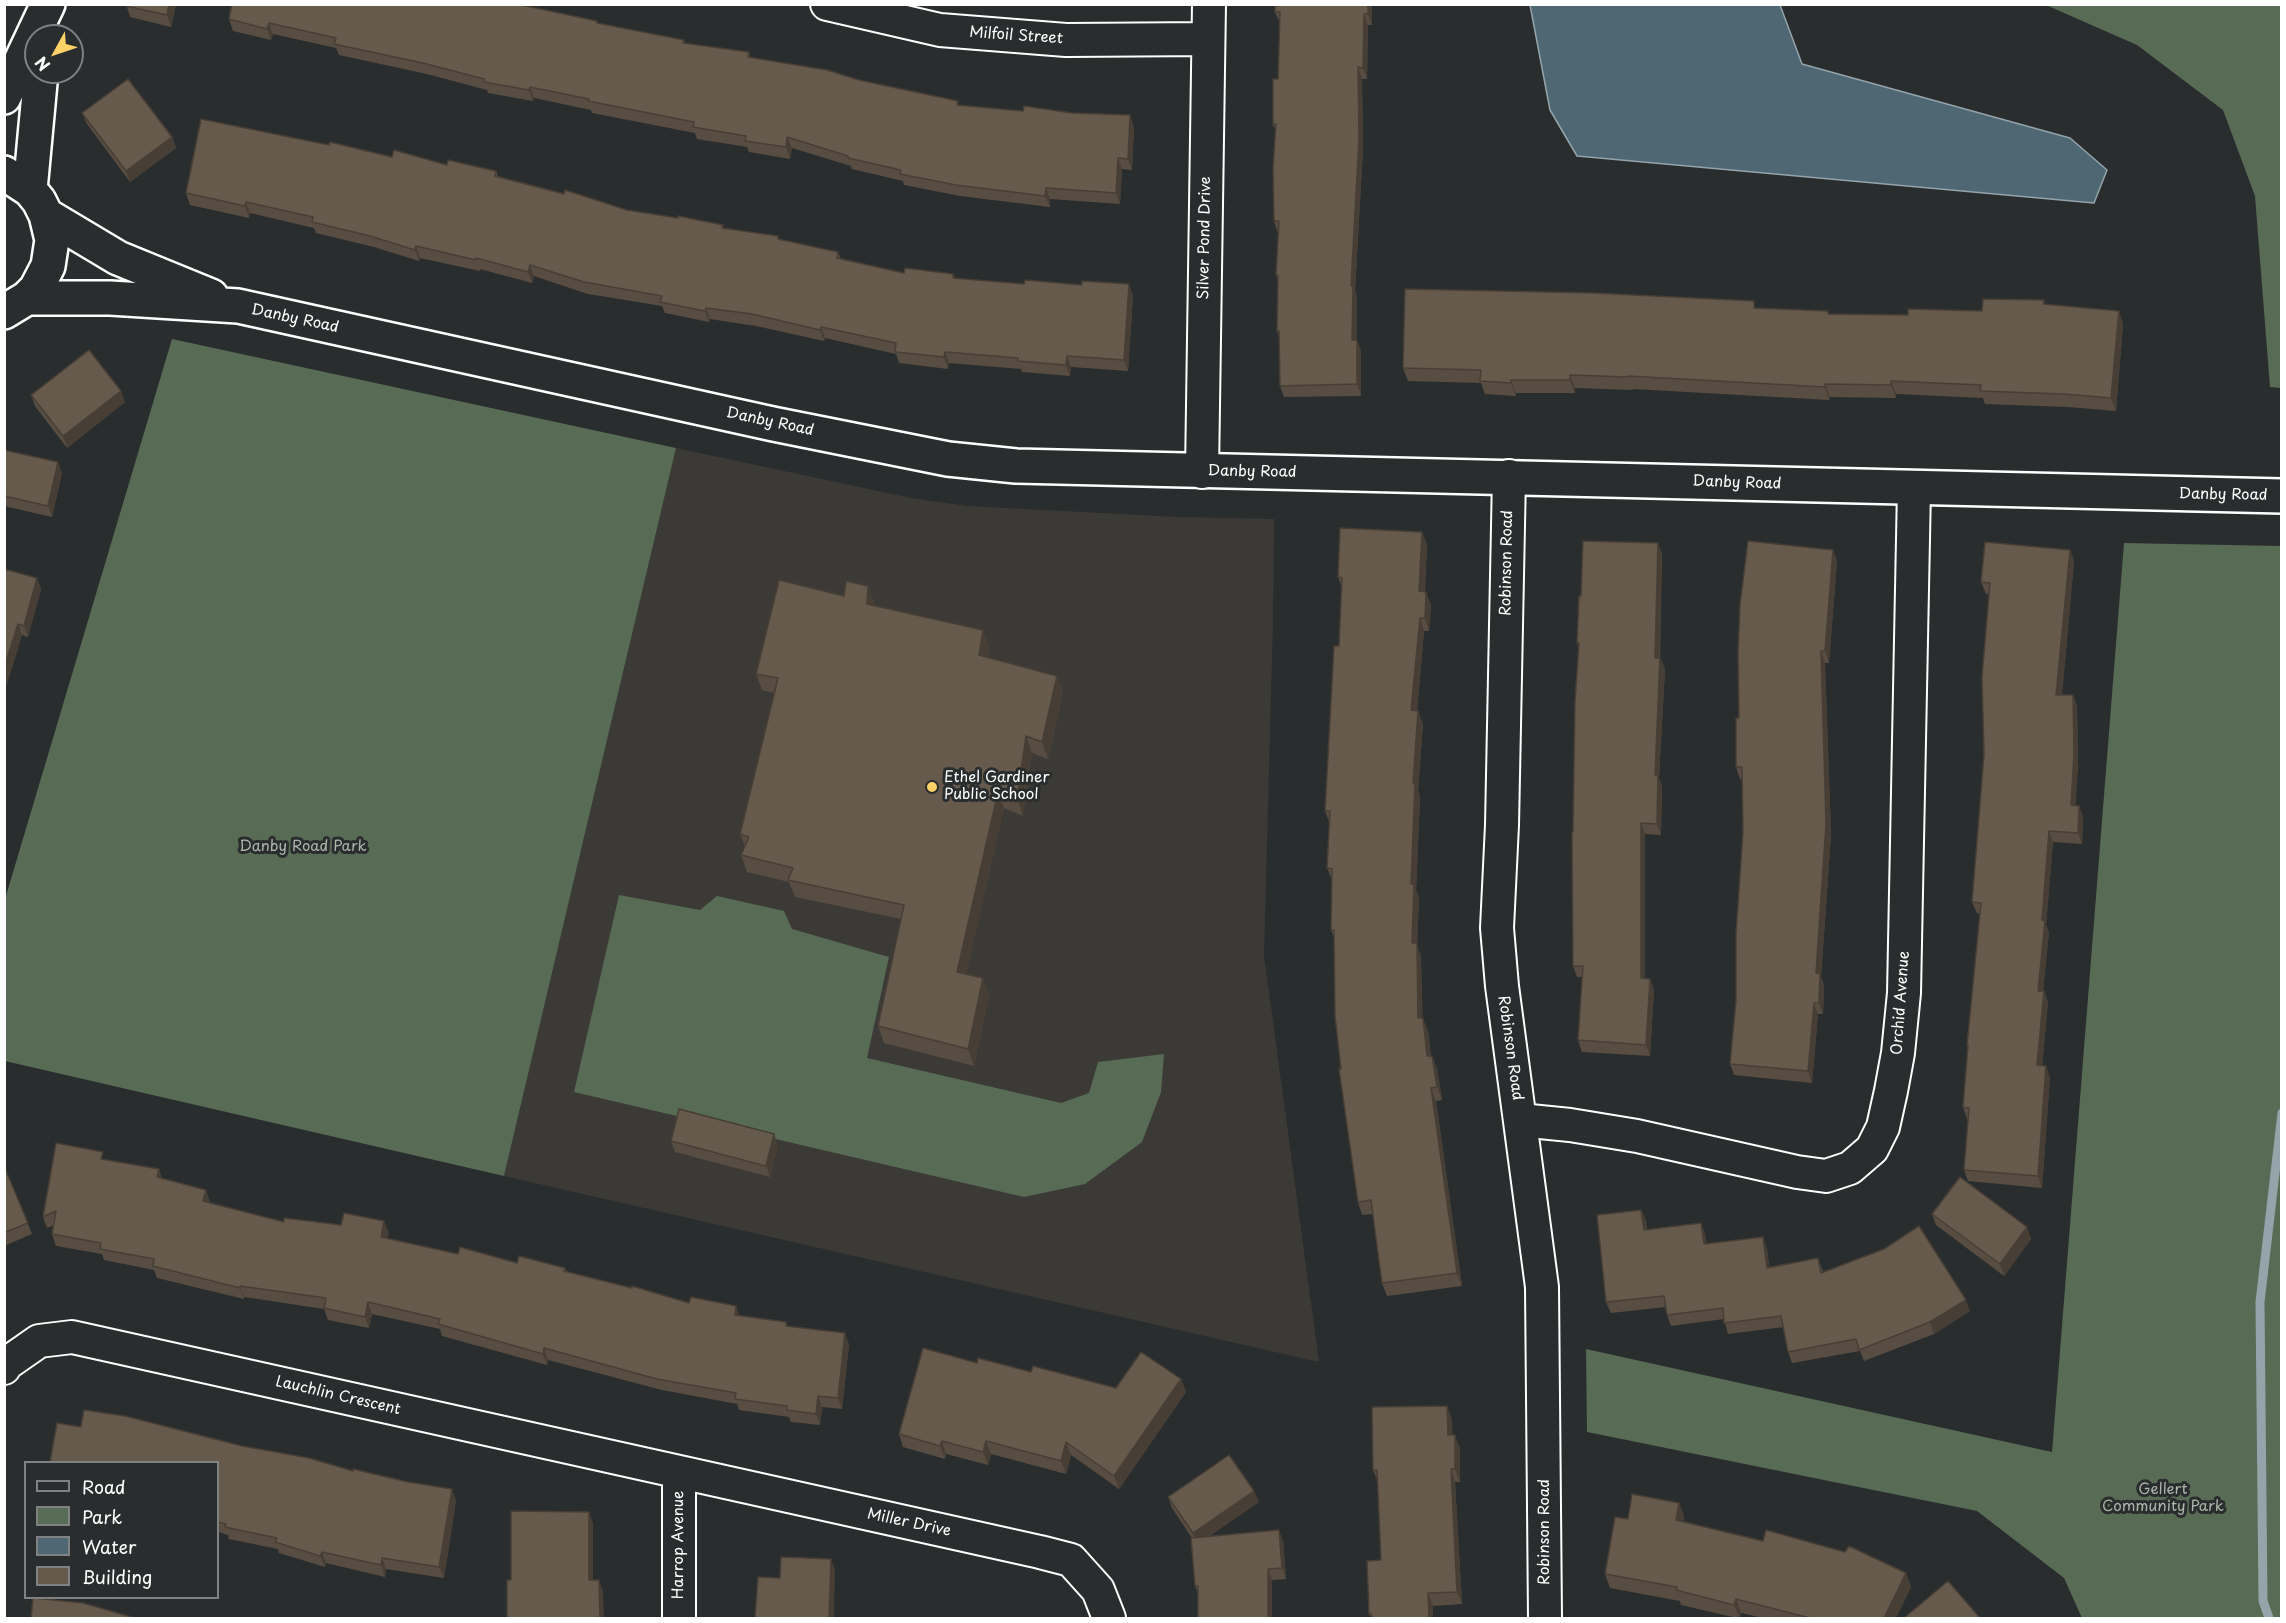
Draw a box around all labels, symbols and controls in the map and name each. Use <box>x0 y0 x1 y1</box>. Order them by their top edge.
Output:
north arrow <box>24 24 84 84</box>
street label: Milfoil Street <box>969 24 1063 48</box>
text: N <box>28 52 55 77</box>
street label: Silver Pond Drive <box>1195 176 1215 300</box>
street label: Danby Road <box>250 301 340 337</box>
street label: Danby Road <box>725 404 815 440</box>
street label: Danby Road <box>1207 462 1297 482</box>
street label: Danby Road <box>1692 472 1782 494</box>
street label: Danby Road <box>2178 485 2268 505</box>
street label: Robinson Road <box>1497 510 1517 616</box>
place label: Ethel Gardiner Public School <box>944 769 1049 804</box>
marker: Ethel Gardiner Public School <box>925 780 939 794</box>
park label: Danby Road Park <box>239 838 367 856</box>
street label: Orchid Avenue <box>1888 951 1914 1055</box>
street label: Robinson Road <box>1494 994 1526 1102</box>
street label: Lauchlin Crescent <box>274 1373 402 1419</box>
legend <box>24 1461 219 1599</box>
text: Road <box>82 1473 126 1500</box>
street label: Robinson Road <box>1536 1479 1554 1585</box>
park label: Gellert Community Park <box>2102 1481 2224 1516</box>
street label: Harrop Avenue <box>670 1491 688 1599</box>
text: Park <box>82 1503 122 1530</box>
street label: Miller Drive <box>865 1505 953 1541</box>
text: Water <box>82 1533 136 1560</box>
text: Building <box>82 1563 152 1590</box>

